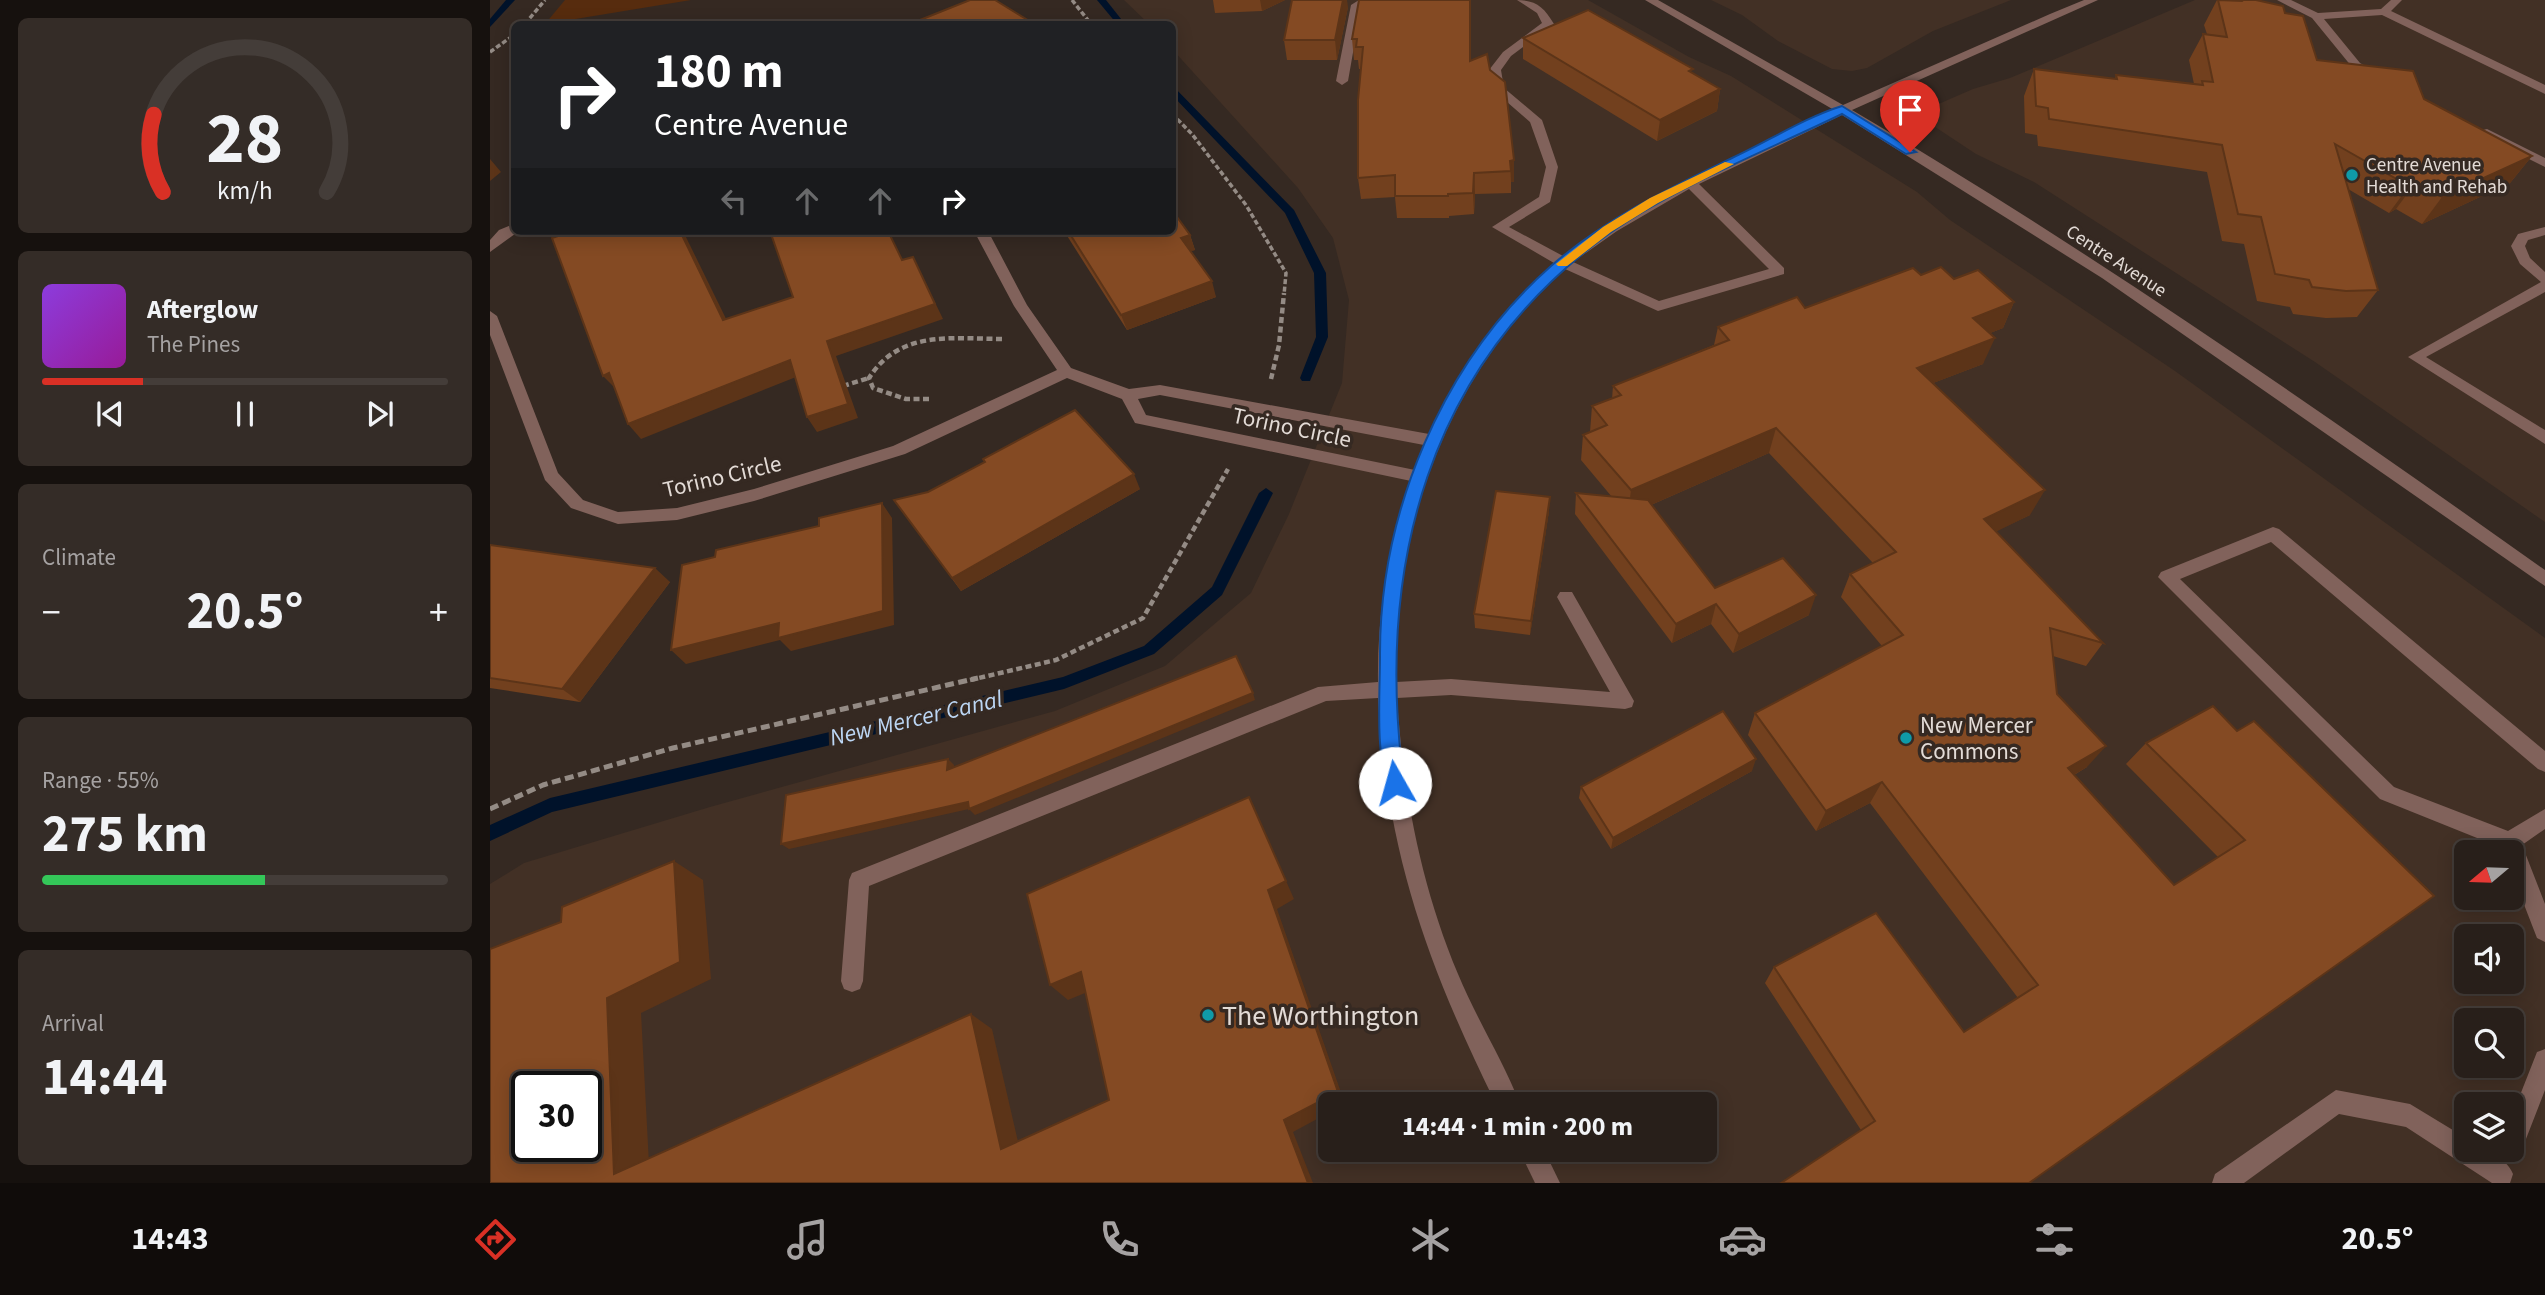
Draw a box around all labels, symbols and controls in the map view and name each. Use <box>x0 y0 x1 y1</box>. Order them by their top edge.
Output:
text: 180 m <box>654 37 783 107</box>
icon: right <box>539 49 630 140</box>
pin <box>1880 80 1940 152</box>
text: 28 <box>207 87 283 191</box>
icon: arrive <box>1891 91 1929 129</box>
text: Centre Avenue <box>654 102 848 148</box>
place label: Centre Avenue Health and Rehab <box>2366 152 2507 201</box>
marker: Centre Avenue Health and Rehab <box>2344 167 2360 183</box>
text: km/h <box>217 172 273 208</box>
icon: left <box>715 182 753 220</box>
icon: ahead <box>788 182 826 220</box>
icon: ahead <box>861 182 899 220</box>
icon: right <box>934 182 972 220</box>
street label: Centre Avenue <box>2060 219 2172 304</box>
text: Afterglow <box>147 291 258 328</box>
text: The Pines <box>147 328 240 361</box>
icon: previous <box>91 395 129 433</box>
icon: pause <box>226 395 264 433</box>
icon: next <box>361 395 399 433</box>
street label: Torino Circle <box>1229 399 1354 456</box>
street label: Torino Circle <box>660 447 785 506</box>
text: Climate <box>42 541 116 574</box>
text: 20.5° <box>187 575 303 649</box>
text: − <box>42 586 61 640</box>
text: + <box>429 586 448 640</box>
water label: New Mercer Canal <box>826 682 1006 755</box>
place label: New Mercer Commons <box>1920 709 2034 768</box>
marker: New Mercer Commons <box>1898 730 1914 746</box>
position arrow <box>1358 746 1432 820</box>
text: Range · 55% <box>42 764 159 797</box>
text: 275 km <box>42 798 208 872</box>
north arrow <box>2454 840 2524 910</box>
map controls <box>2454 840 2524 1162</box>
button: sound <box>2454 924 2524 994</box>
place label: The Worthington <box>1222 996 1419 1036</box>
text: Arrival <box>42 1007 104 1040</box>
marker: The Worthington <box>1200 1007 1216 1023</box>
button: search <box>2454 1008 2524 1078</box>
text: 14:44 <box>42 1041 167 1115</box>
speed limit sign: 30 <box>511 1071 602 1162</box>
button: layers <box>2454 1092 2524 1162</box>
text: 14:44 · 1 min · 200 m <box>1402 1108 1633 1145</box>
icon: directions <box>471 1215 520 1264</box>
icon: music <box>783 1215 832 1264</box>
icon: phone <box>1095 1215 1144 1264</box>
icon: climate <box>1406 1215 1455 1264</box>
icon: car <box>1718 1215 1767 1264</box>
icon: filters <box>2030 1215 2079 1264</box>
text: 14:43 <box>131 1216 209 1262</box>
text: 20.5° <box>2342 1216 2414 1262</box>

